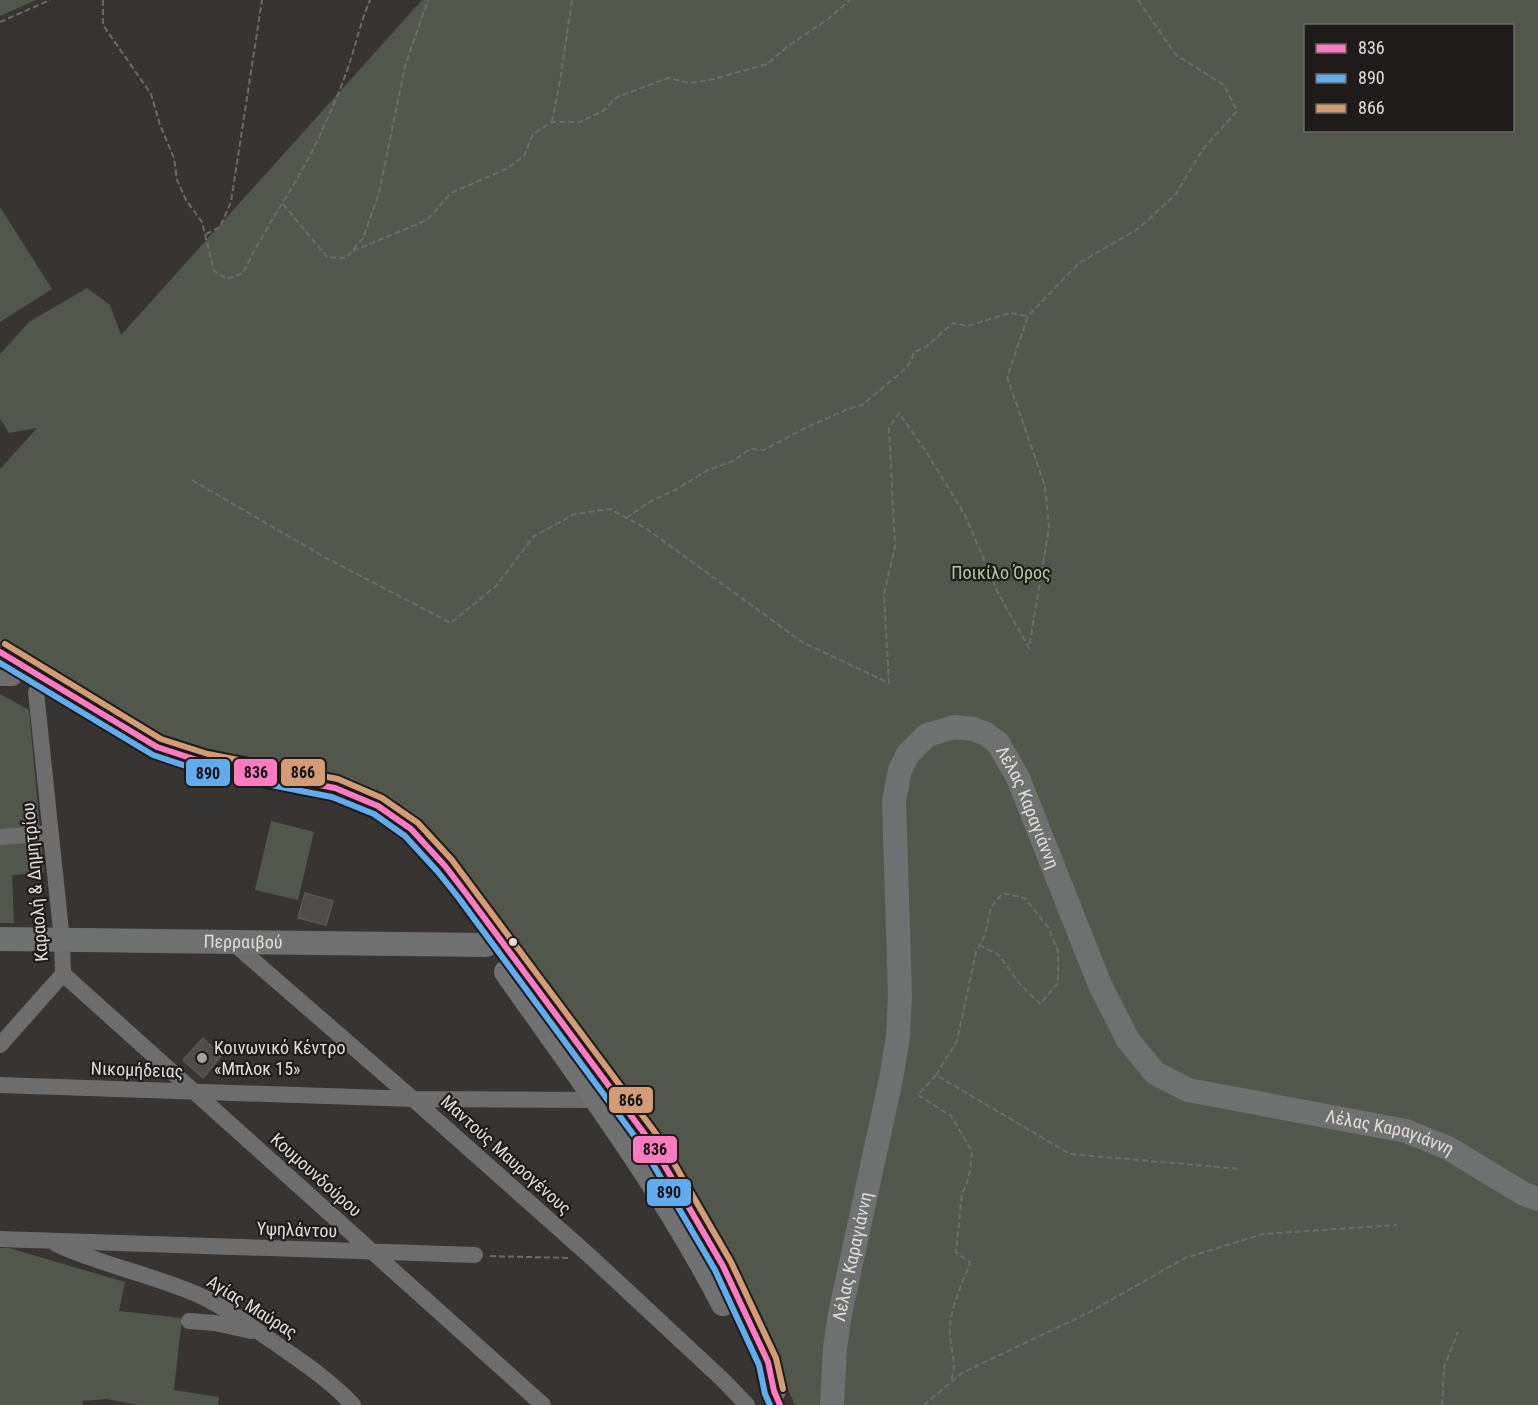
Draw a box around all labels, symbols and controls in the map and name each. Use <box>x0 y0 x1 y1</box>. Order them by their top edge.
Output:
legend <box>1304 24 1514 132</box>
text: 836 <box>1358 37 1385 58</box>
text: 890 <box>1358 67 1385 88</box>
text: 866 <box>1358 97 1385 118</box>
park label: Ποικίλο Όρος <box>951 562 1051 583</box>
street label: Λέλας Καραγιάννη <box>992 742 1064 872</box>
line badge: 890 <box>185 758 231 787</box>
line badge: 836 <box>233 758 278 787</box>
line badge: 866 <box>280 758 326 787</box>
text: 836 <box>244 763 268 782</box>
text: 866 <box>291 763 315 782</box>
text: 890 <box>196 764 220 783</box>
street label: Καραολή & Δημητρίου <box>17 802 52 962</box>
street label: Περραιβού <box>203 931 283 952</box>
unlabelled marker <box>507 936 519 948</box>
place label: Κοινωνικό Κέντρο «Μπλοκ 15» <box>214 1037 346 1079</box>
marker: Κοινωνικό Κέντρο «Μπλοκ 15» <box>195 1051 209 1065</box>
street label: Νικομήδειας <box>90 1057 184 1082</box>
line badge: 866 <box>608 1086 654 1114</box>
street label: Μαντούς Μαυρογένους <box>437 1091 576 1219</box>
text: 866 <box>619 1091 643 1110</box>
street label: Λέλας Καραγιάννη <box>1324 1105 1458 1159</box>
street label: Κουμουνδούρου <box>267 1128 366 1221</box>
line badge: 836 <box>632 1135 678 1164</box>
text: 836 <box>643 1140 667 1159</box>
line badge: 890 <box>646 1178 692 1207</box>
text: 890 <box>657 1183 681 1202</box>
street label: Λέλας Καραγιάννη <box>828 1190 876 1323</box>
street label: Υψηλάντου <box>256 1218 338 1241</box>
street label: Αγίας Μαύρας <box>203 1271 301 1343</box>

